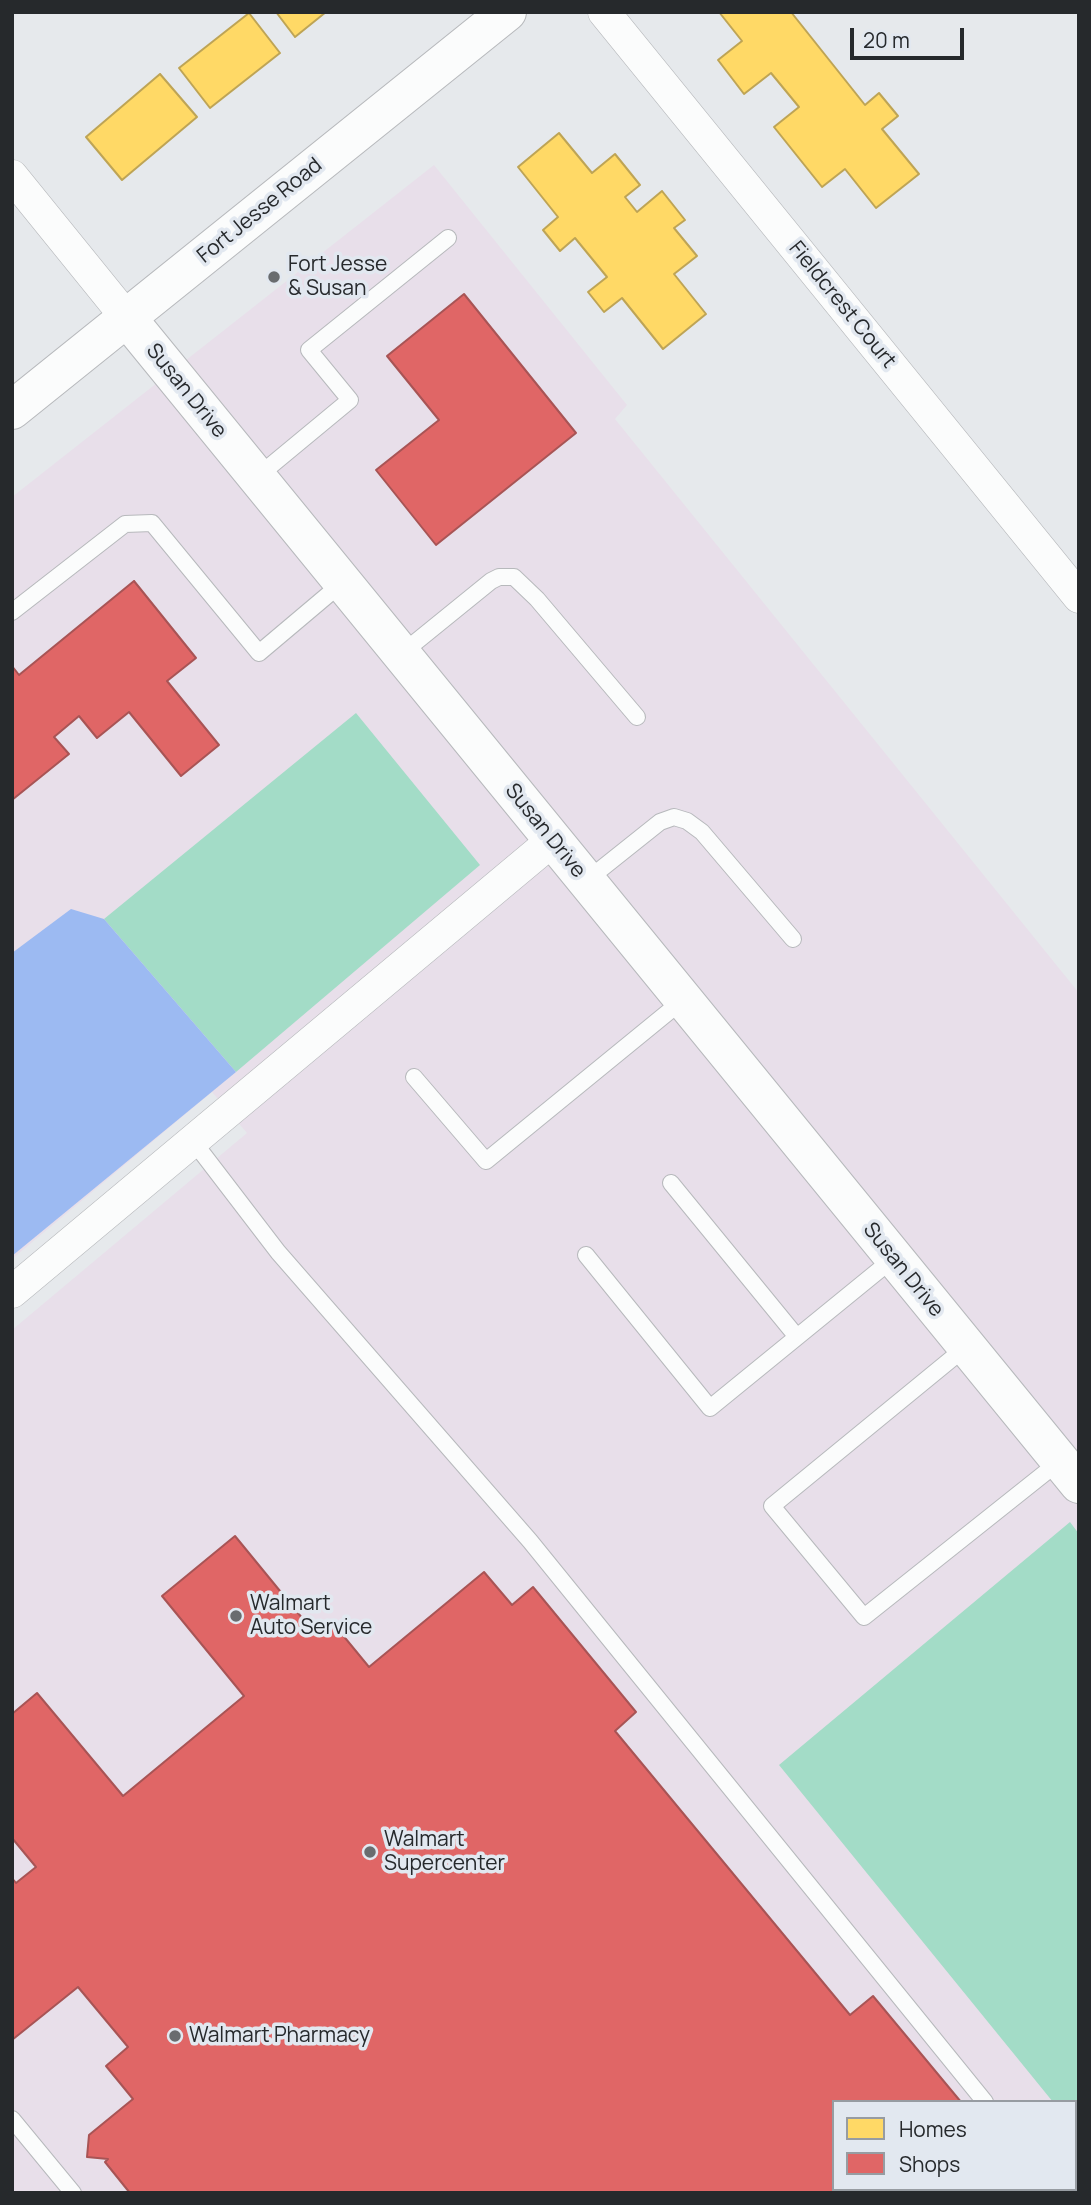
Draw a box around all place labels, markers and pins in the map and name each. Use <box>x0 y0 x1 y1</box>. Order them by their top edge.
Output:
place label: Fort Jesse & Susan <box>288 252 387 302</box>
marker: Fort Jesse & Susan <box>266 269 282 285</box>
place label: Walmart Auto Service <box>250 1591 372 1641</box>
marker: Walmart Auto Service <box>228 1608 244 1624</box>
place label: Walmart Supercenter <box>384 1827 505 1877</box>
marker: Walmart Supercenter <box>362 1844 378 1860</box>
place label: Walmart Pharmacy <box>189 2023 370 2049</box>
marker: Walmart Pharmacy <box>167 2028 183 2044</box>

